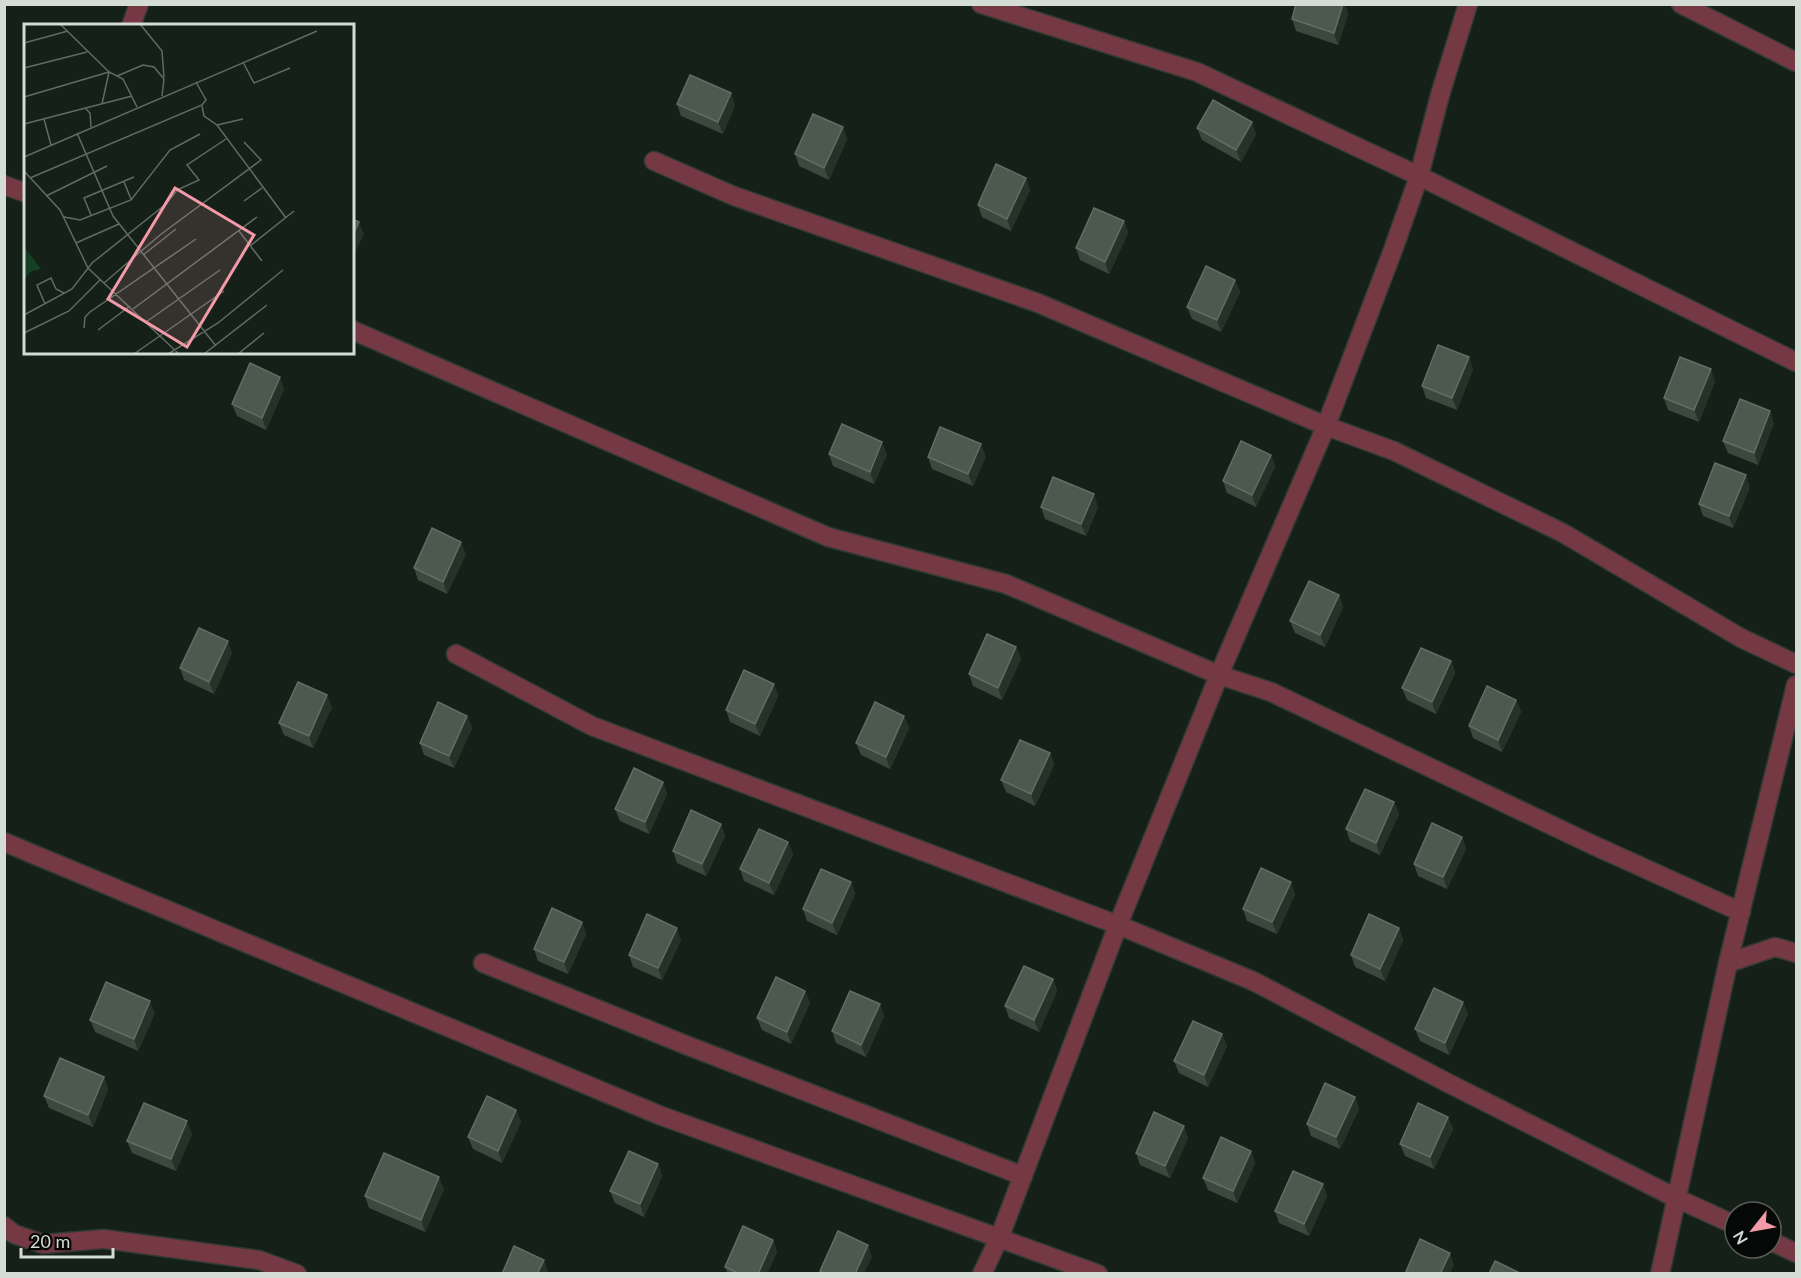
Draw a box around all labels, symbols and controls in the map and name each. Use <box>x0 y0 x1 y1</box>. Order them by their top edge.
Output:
inset map <box>24 24 354 354</box>
north arrow <box>1723 1200 1783 1260</box>
scale bar <box>21 1221 112 1259</box>
text: N <box>1728 1228 1751 1248</box>
text: 20 m <box>30 1230 70 1252</box>

